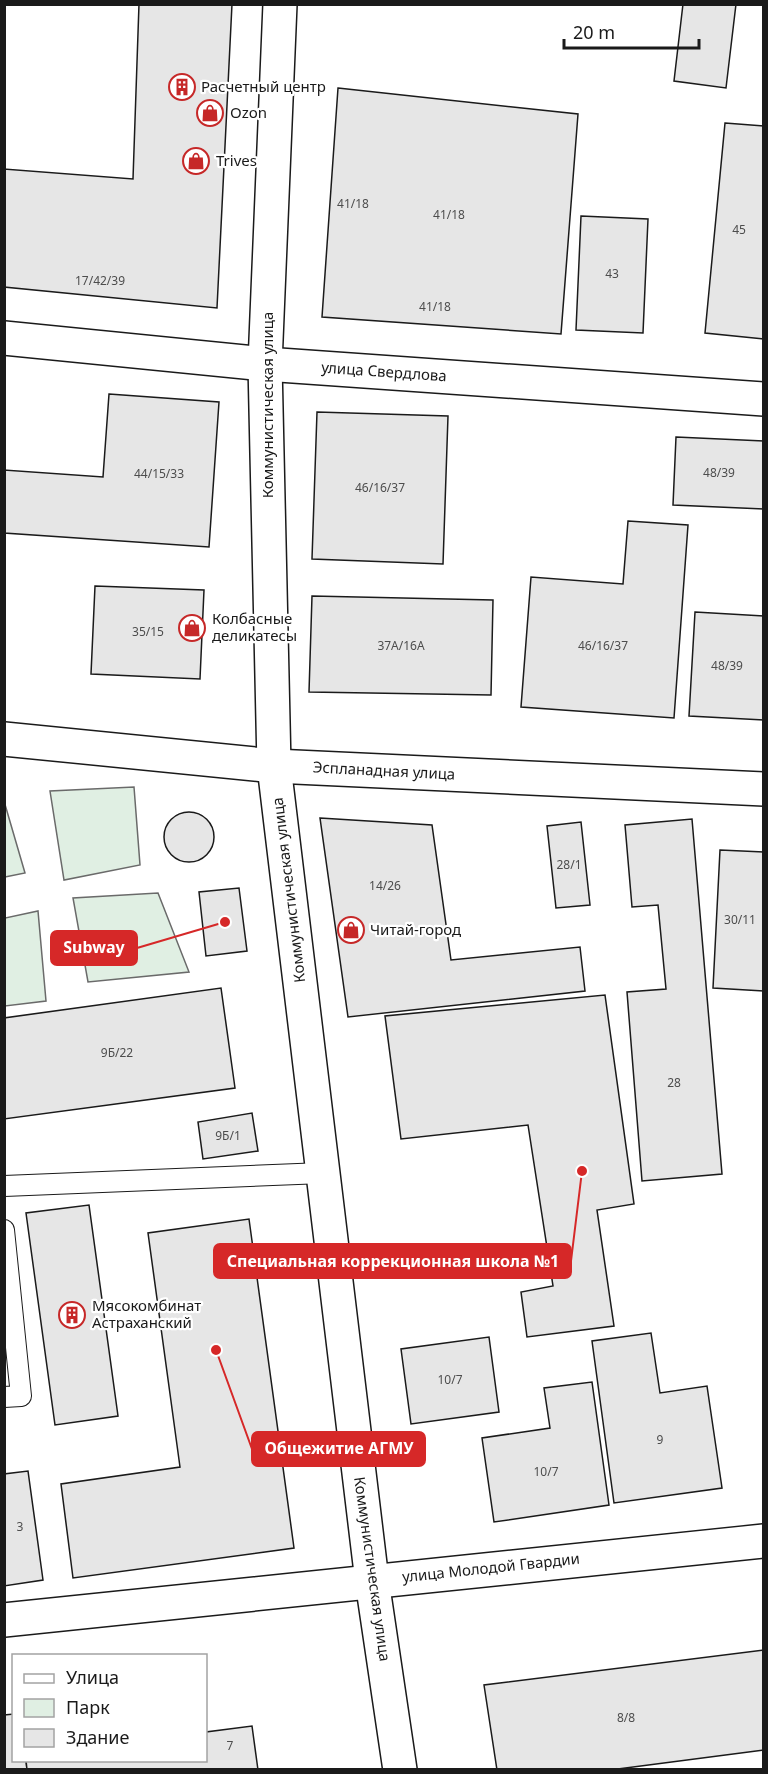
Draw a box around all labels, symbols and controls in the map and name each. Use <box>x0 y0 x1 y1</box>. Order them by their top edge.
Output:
scale bar <box>564 12 699 50</box>
text: 20 m <box>573 20 615 44</box>
building icon: Расчетный центр <box>167 72 197 102</box>
place label: Расчетный центр <box>201 76 326 96</box>
shop icon: Ozon <box>195 98 225 128</box>
place label: Ozon <box>230 102 267 122</box>
shop icon: Trives <box>181 146 211 176</box>
place label: Trives <box>216 150 257 170</box>
house number: 41/18 <box>337 195 369 212</box>
house number: 41/18 <box>433 206 465 223</box>
house number: 45 <box>732 221 746 238</box>
house number: 43 <box>605 265 619 282</box>
house number: 17/42/39 <box>75 272 125 289</box>
house number: 41/18 <box>419 298 451 315</box>
street label: Коммунистическая улица <box>257 312 277 498</box>
street label: улица Свердлова <box>321 357 447 385</box>
house number: 48/39 <box>703 464 735 481</box>
house number: 44/15/33 <box>134 465 184 482</box>
house number: 46/16/37 <box>355 479 405 496</box>
place label: Колбасные деликатесы <box>212 608 297 645</box>
shop icon: Колбасные деликатесы <box>177 613 207 643</box>
house number: 35/15 <box>132 623 164 640</box>
house number: 37А/16А <box>377 637 425 654</box>
house number: 46/16/37 <box>578 637 628 654</box>
house number: 48/39 <box>711 657 743 674</box>
street label: Эспланадная улица <box>312 756 456 784</box>
street label: Коммунистическая улица <box>267 796 309 984</box>
house number: 28/1 <box>556 856 582 873</box>
house number: 14/26 <box>369 877 401 894</box>
house number: 30/11 <box>724 911 756 928</box>
shop icon: Читай-город <box>336 915 366 945</box>
place label: Читай-город <box>370 919 461 939</box>
callout: Subway <box>51 931 137 965</box>
text: Subway <box>63 936 126 958</box>
house number: 9Б/22 <box>101 1044 133 1061</box>
house number: 28 <box>667 1074 681 1091</box>
house number: 9Б/1 <box>215 1127 241 1144</box>
callout: Специальная коррекционная школа №1 <box>214 1244 571 1278</box>
text: Специальная коррекционная школа №1 <box>227 1250 559 1272</box>
place label: Мясокомбинат Астраханский <box>92 1295 201 1332</box>
building icon: Мясокомбинат Астраханский <box>57 1300 87 1330</box>
house number: 10/7 <box>437 1371 463 1388</box>
house number: 9 <box>657 1431 664 1448</box>
callout: Общежитие АГМУ <box>252 1432 425 1466</box>
text: Общежитие АГМУ <box>264 1437 414 1459</box>
house number: 10/7 <box>533 1463 559 1480</box>
street label: Коммунистическая улица <box>350 1475 396 1663</box>
house number: 3 <box>17 1518 24 1535</box>
street label: улица Молодой Гвардии <box>401 1548 581 1586</box>
legend <box>12 1654 207 1762</box>
text: Улица <box>66 1665 119 1689</box>
text: Парк <box>66 1695 110 1719</box>
house number: 8/8 <box>617 1709 635 1726</box>
text: Здание <box>66 1725 130 1749</box>
house number: 7 <box>227 1737 234 1754</box>

